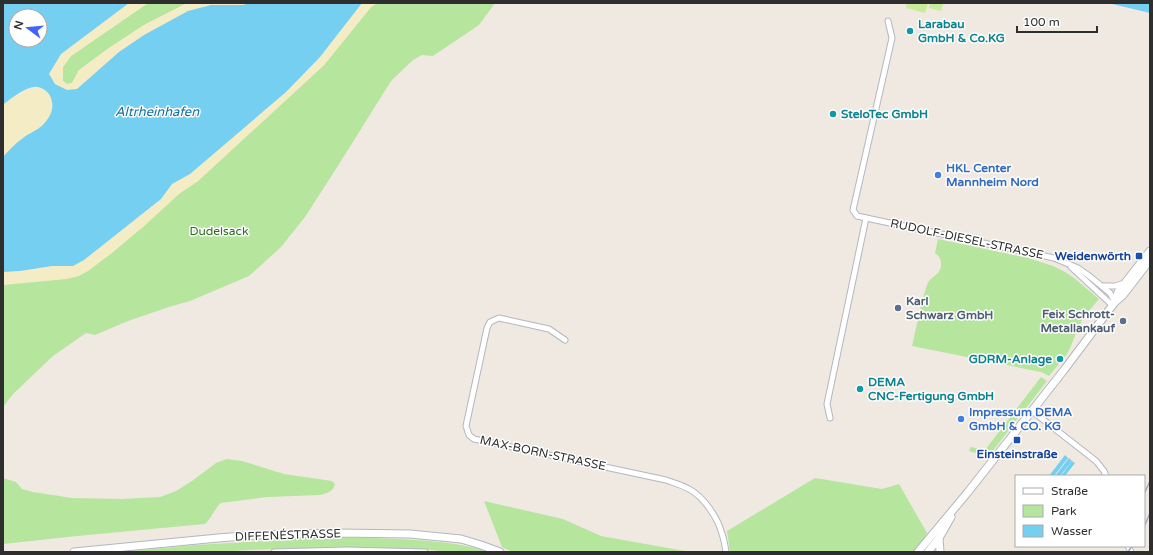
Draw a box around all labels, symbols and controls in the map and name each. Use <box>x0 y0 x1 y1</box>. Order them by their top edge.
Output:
north arrow <box>8 8 48 48</box>
scale bar <box>1017 8 1097 34</box>
text: 100 m <box>1023 15 1060 29</box>
place label: Larabau GmbH & Co.KG <box>918 17 1005 45</box>
text: N <box>11 19 26 31</box>
marker: Larabau GmbH & Co.KG <box>905 26 915 36</box>
water label: Altrheinhafen <box>115 104 200 120</box>
place label: SteloTec GmbH <box>841 107 928 121</box>
marker: SteloTec GmbH <box>828 109 838 119</box>
place label: HKL Center Mannheim Nord <box>946 161 1039 189</box>
marker: HKL Center Mannheim Nord <box>933 170 943 180</box>
street label: RUDOLF-DIESEL-STRASSE <box>889 216 1045 262</box>
park label: Dudelsack <box>189 224 249 238</box>
place label: Weidenwörth <box>1055 249 1131 263</box>
marker: Weidenwörth <box>1134 251 1144 261</box>
place label: Karl Schwarz GmbH <box>906 294 993 322</box>
marker: Karl Schwarz GmbH <box>893 303 903 313</box>
place label: Feix Schrott- Metallankauf <box>1040 307 1115 335</box>
marker: Feix Schrott- Metallankauf <box>1118 316 1128 326</box>
place label: GDRM-Anlage <box>969 352 1052 367</box>
marker: GDRM-Anlage <box>1055 354 1065 364</box>
place label: DEMA CNC-Fertigung GmbH <box>868 375 994 404</box>
marker: DEMA CNC-Fertigung GmbH <box>855 384 865 394</box>
place label: Impressum DEMA GmbH & CO. KG <box>969 405 1072 433</box>
marker: Impressum DEMA GmbH & CO. KG <box>956 414 966 424</box>
street label: MAX-BORN-STRASSE <box>479 433 608 473</box>
marker: Einsteinstraße <box>1012 435 1022 445</box>
place label: Einsteinstraße <box>977 447 1058 461</box>
legend <box>1015 475 1145 547</box>
text: Straße <box>1051 484 1088 498</box>
text: Park <box>1051 504 1077 518</box>
text: Wasser <box>1051 524 1093 538</box>
street label: DIFFENÉSTRASSE <box>235 526 342 544</box>

